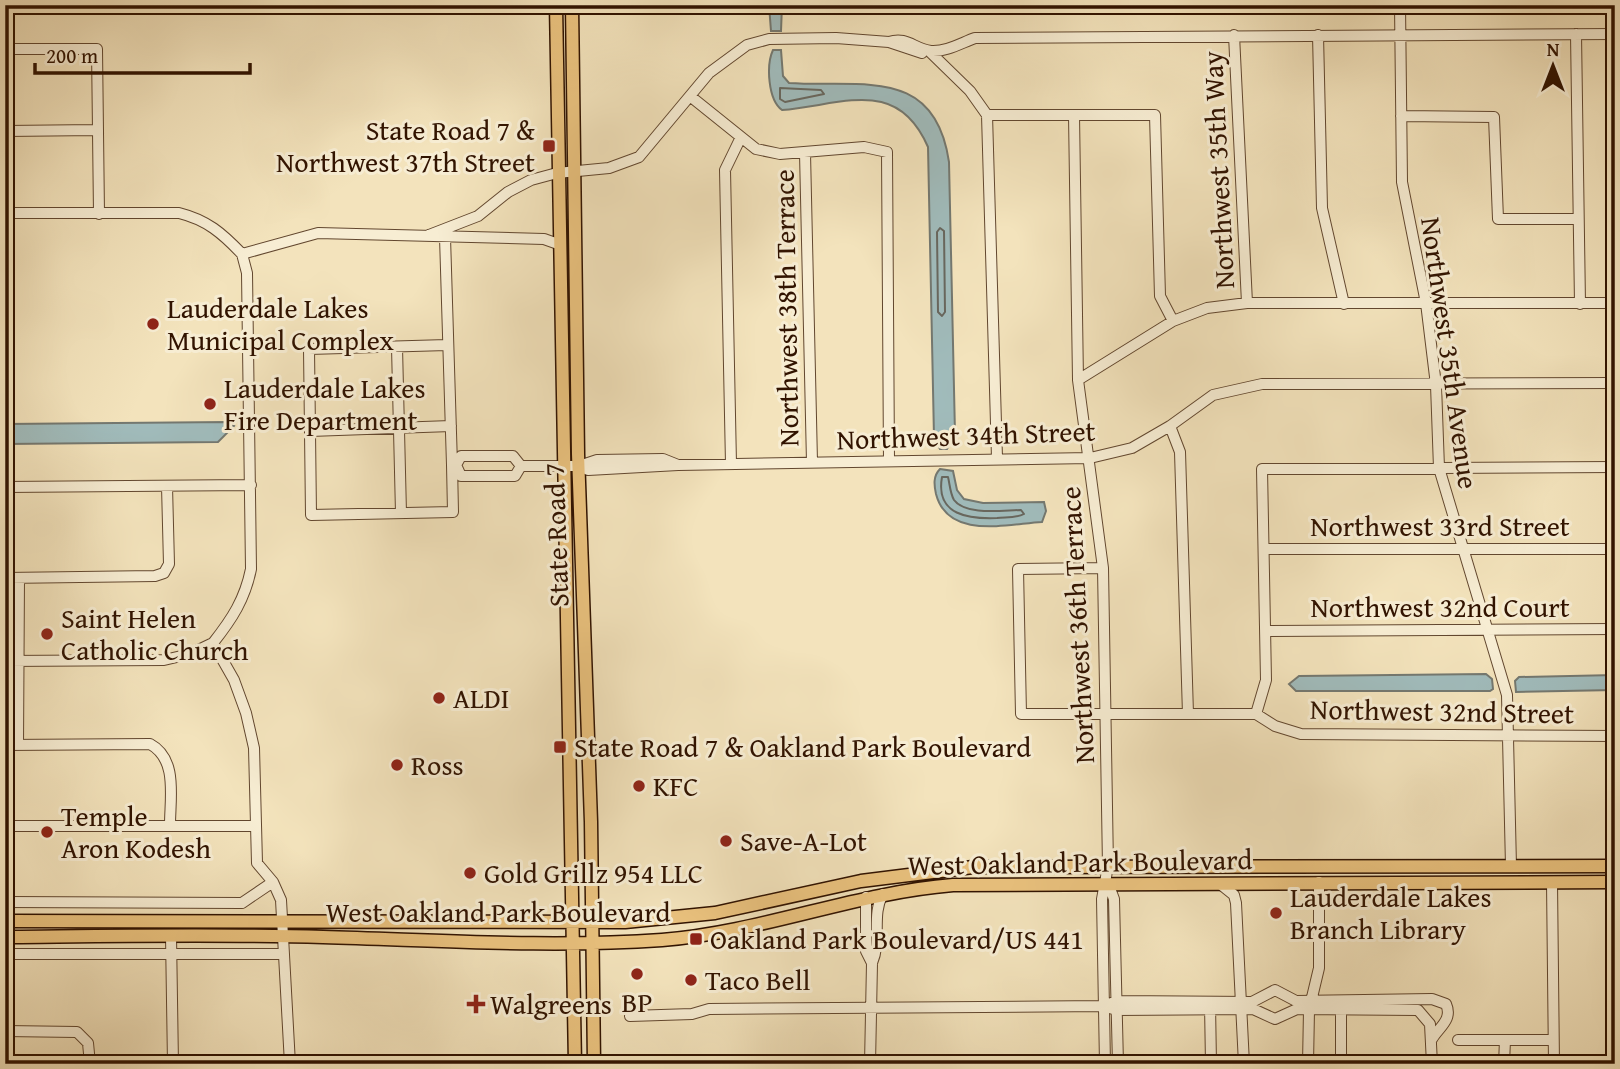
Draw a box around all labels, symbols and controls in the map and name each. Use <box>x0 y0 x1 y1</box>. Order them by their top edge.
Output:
scale bar <box>35 32 250 76</box>
north arrow <box>1518 32 1588 102</box>
text: N <box>1547 35 1560 63</box>
text: 200 m <box>46 40 98 71</box>
street label: Northwest 35th Way <box>1191 50 1244 290</box>
place label: State Road 7 & Northwest 37th Street <box>276 109 535 182</box>
marker: State Road 7 & Northwest 37th Street <box>541 138 557 154</box>
street label: Northwest 38th Terrace <box>763 169 808 447</box>
street label: Northwest 35th Avenue <box>1411 214 1490 492</box>
place label: Lauderdale Lakes Municipal Complex <box>167 287 394 360</box>
marker: Lauderdale Lakes Municipal Complex <box>145 316 161 332</box>
place label: Lauderdale Lakes Fire Department <box>224 367 426 440</box>
marker: Lauderdale Lakes Fire Department <box>202 396 218 412</box>
street label: Northwest 34th Street <box>836 409 1096 460</box>
street label: State Road 7 <box>532 462 579 608</box>
street label: Northwest 36th Terrace <box>1049 485 1104 765</box>
street label: Northwest 33rd Street <box>1310 505 1570 546</box>
street label: Northwest 32nd Court <box>1310 586 1570 627</box>
place label: Saint Helen Catholic Church <box>61 597 249 670</box>
marker: Saint Helen Catholic Church <box>39 626 55 642</box>
place label: ALDI <box>453 677 509 718</box>
street label: Northwest 32nd Street <box>1310 688 1574 733</box>
marker: ALDI <box>431 690 447 706</box>
place label: State Road 7 & Oakland Park Boulevard <box>574 726 1031 767</box>
marker: State Road 7 & Oakland Park Boulevard <box>552 739 568 755</box>
place label: Ross <box>411 744 464 785</box>
marker: Ross <box>389 757 405 773</box>
place label: KFC <box>653 765 698 806</box>
marker: KFC <box>631 778 647 794</box>
place label: Temple Aron Kodesh <box>61 795 211 868</box>
place label: Save-A-Lot <box>740 820 867 861</box>
marker: Temple Aron Kodesh <box>39 824 55 840</box>
marker: Save-A-Lot <box>718 833 734 849</box>
street label: West Oakland Park Boulevard <box>907 838 1253 885</box>
place label: Gold Grillz 954 LLC <box>484 852 703 893</box>
marker: Gold Grillz 954 LLC <box>462 865 478 881</box>
place label: Lauderdale Lakes Branch Library <box>1290 876 1492 949</box>
street label: West Oakland Park Boulevard <box>326 891 670 932</box>
marker: Lauderdale Lakes Branch Library <box>1268 905 1284 921</box>
place label: Oakland Park Boulevard/US 441 <box>710 918 1084 959</box>
marker: Oakland Park Boulevard/US 441 <box>688 931 704 947</box>
place label: Taco Bell <box>705 959 811 1000</box>
marker: BP <box>629 966 645 982</box>
marker: Taco Bell <box>683 972 699 988</box>
place label: BP <box>622 981 652 1022</box>
place label: Walgreens <box>490 983 612 1024</box>
marker: Walgreens <box>468 996 484 1012</box>

